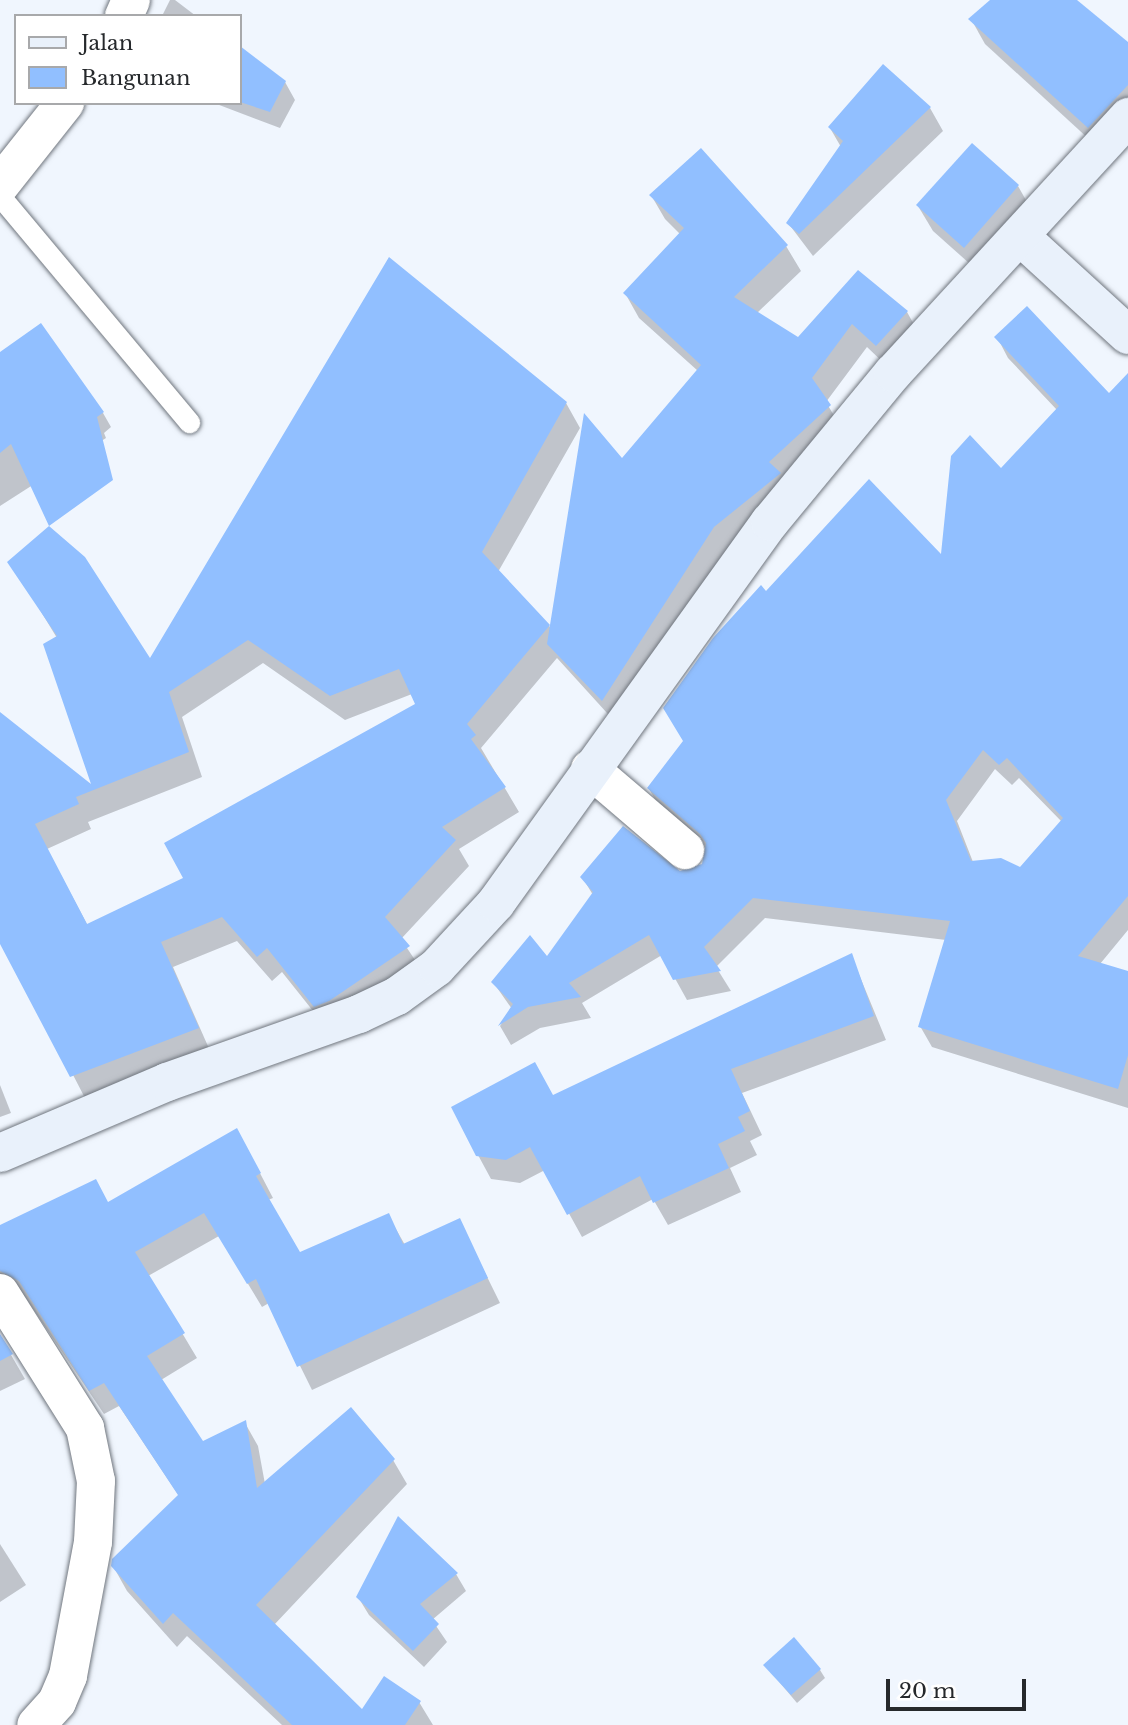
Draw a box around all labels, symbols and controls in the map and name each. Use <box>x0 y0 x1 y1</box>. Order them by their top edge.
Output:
legend <box>14 14 242 105</box>
text: Jalan <box>81 30 133 56</box>
text: Bangunan <box>81 65 190 91</box>
scale bar <box>890 1666 1030 1710</box>
text: 20 m <box>899 1678 956 1704</box>

